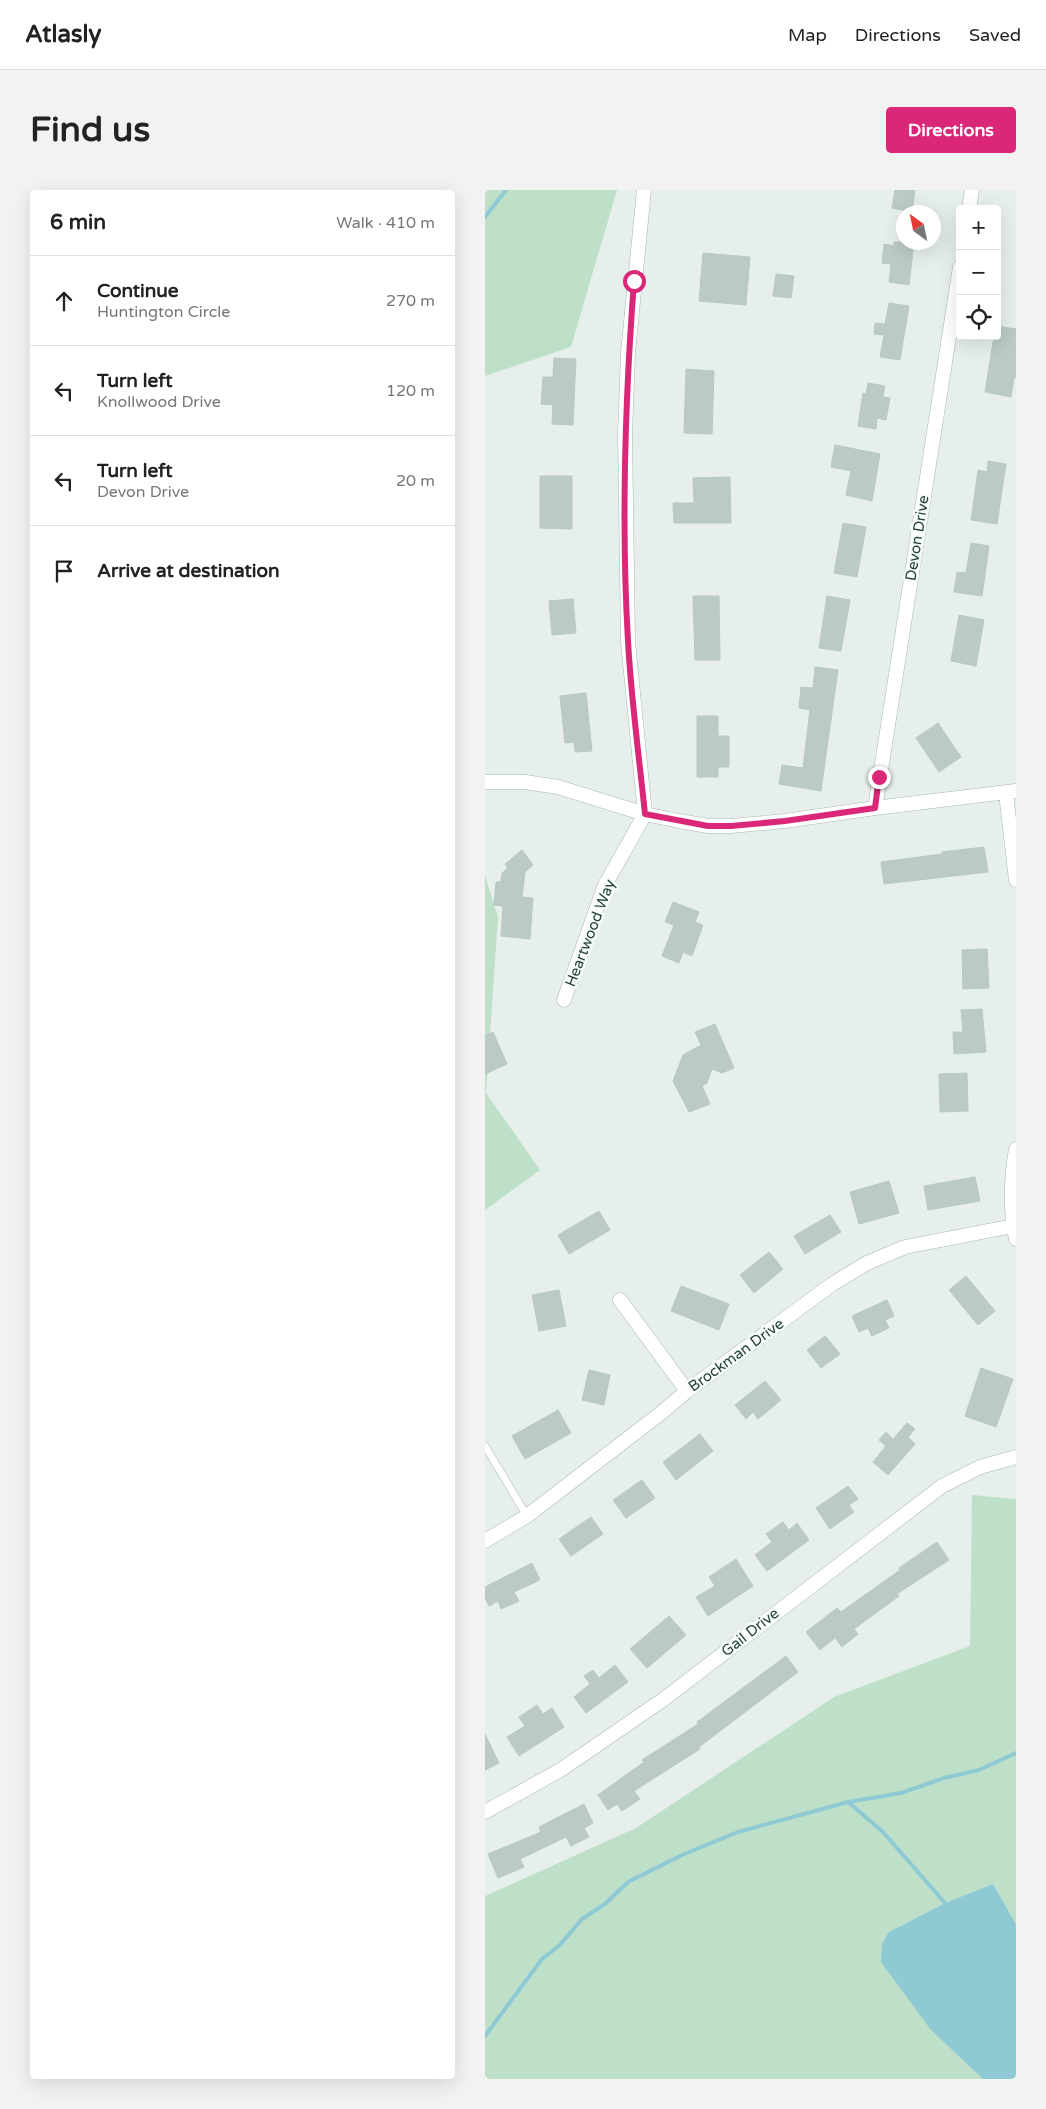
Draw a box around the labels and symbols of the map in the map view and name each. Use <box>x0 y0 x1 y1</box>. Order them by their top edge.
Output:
north arrow <box>896 205 941 250</box>
route start <box>623 270 646 293</box>
street label: Devon Drive <box>901 494 933 582</box>
route end <box>868 766 891 789</box>
street label: Heartwood Way <box>561 877 619 989</box>
street label: Brockman Drive <box>685 1314 787 1396</box>
street label: Gail Drive <box>718 1604 782 1660</box>

